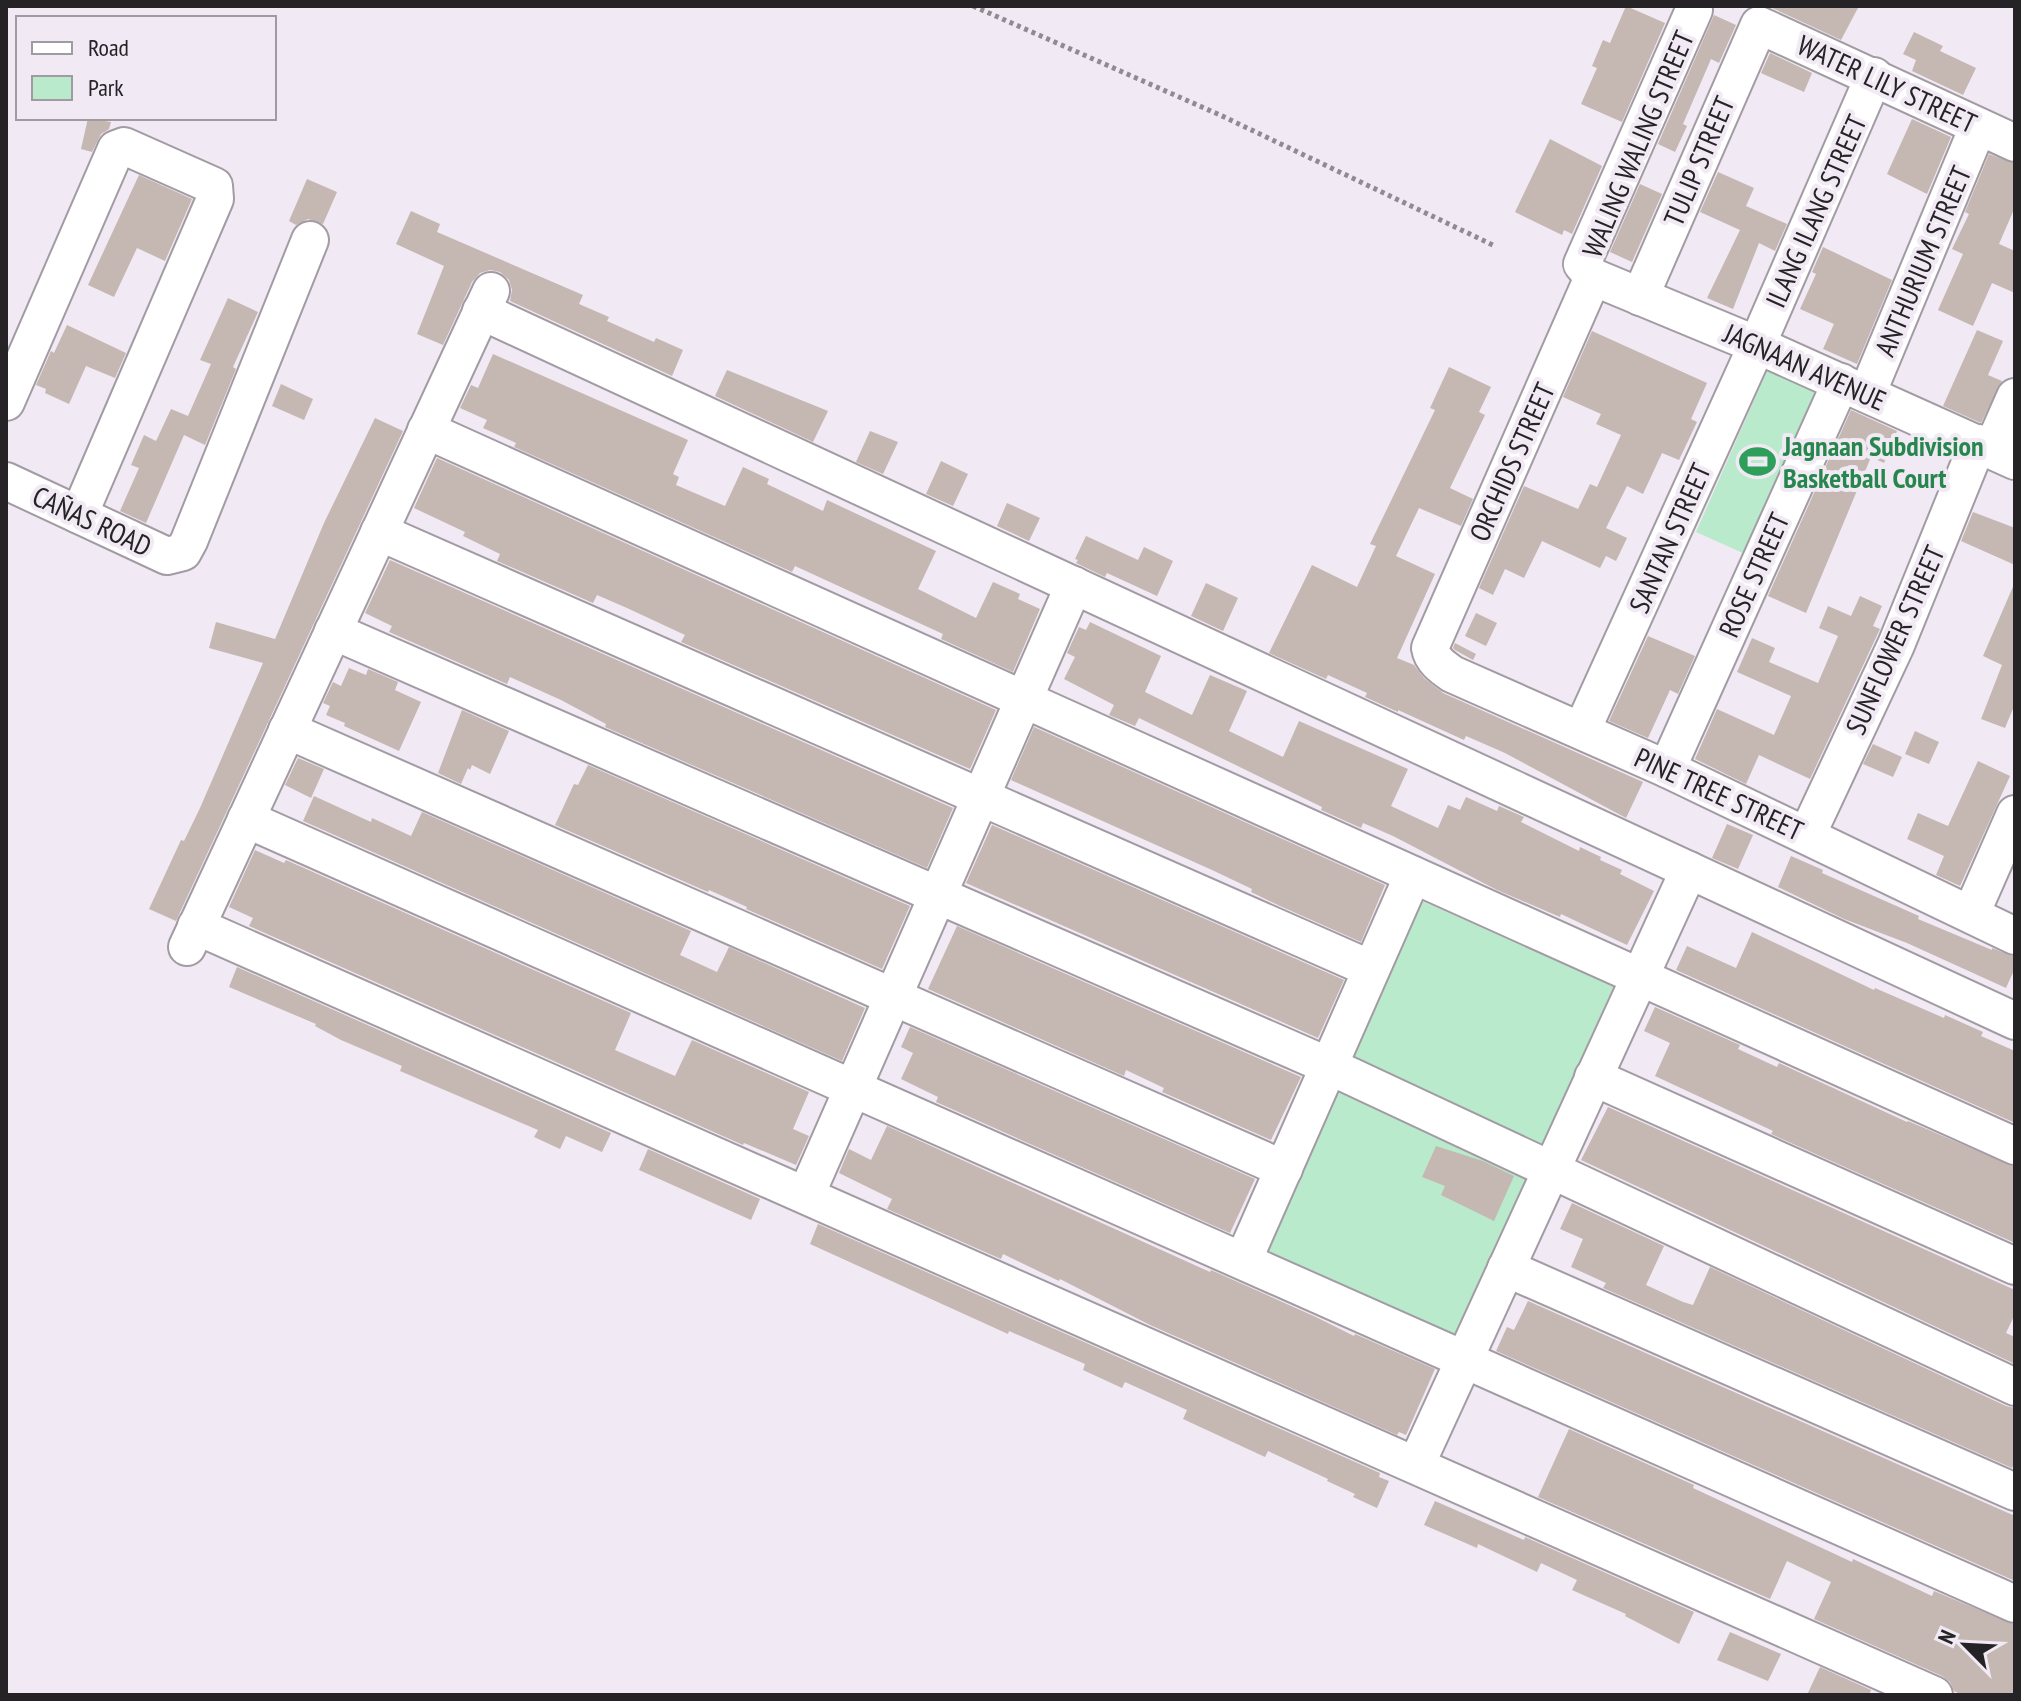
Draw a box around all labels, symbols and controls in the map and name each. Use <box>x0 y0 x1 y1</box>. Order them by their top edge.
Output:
legend <box>16 16 276 120</box>
street label: WALING WALING STREET <box>1573 24 1702 263</box>
street label: WATER LILY STREET <box>1792 26 1983 141</box>
text: Road <box>88 32 129 63</box>
text: Park <box>88 72 124 103</box>
street label: TULIP STREET <box>1655 90 1743 231</box>
street label: ILANG ILANG STREET <box>1757 108 1875 313</box>
street label: ANTHURIUM STREET <box>1866 160 1979 362</box>
street label: JAGNAAN AVENUE <box>1717 314 1892 419</box>
street label: ORCHIDS STREET <box>1460 376 1563 547</box>
place label: Jagnaan Subdivision Basketball Court <box>1782 427 1984 496</box>
sports icon: Jagnaan Subdivision Basketball Court <box>1738 443 1776 481</box>
street label: SANTAN STREET <box>1620 457 1719 618</box>
street label: CAÑAS ROAD <box>27 477 158 564</box>
street label: ROSE STREET <box>1710 506 1798 643</box>
street label: SUNFLOWER STREET <box>1836 539 1953 740</box>
street label: PINE TREE STREET <box>1629 738 1810 849</box>
north arrow <box>1925 1605 2005 1685</box>
text: N <box>1932 1626 1962 1648</box>

